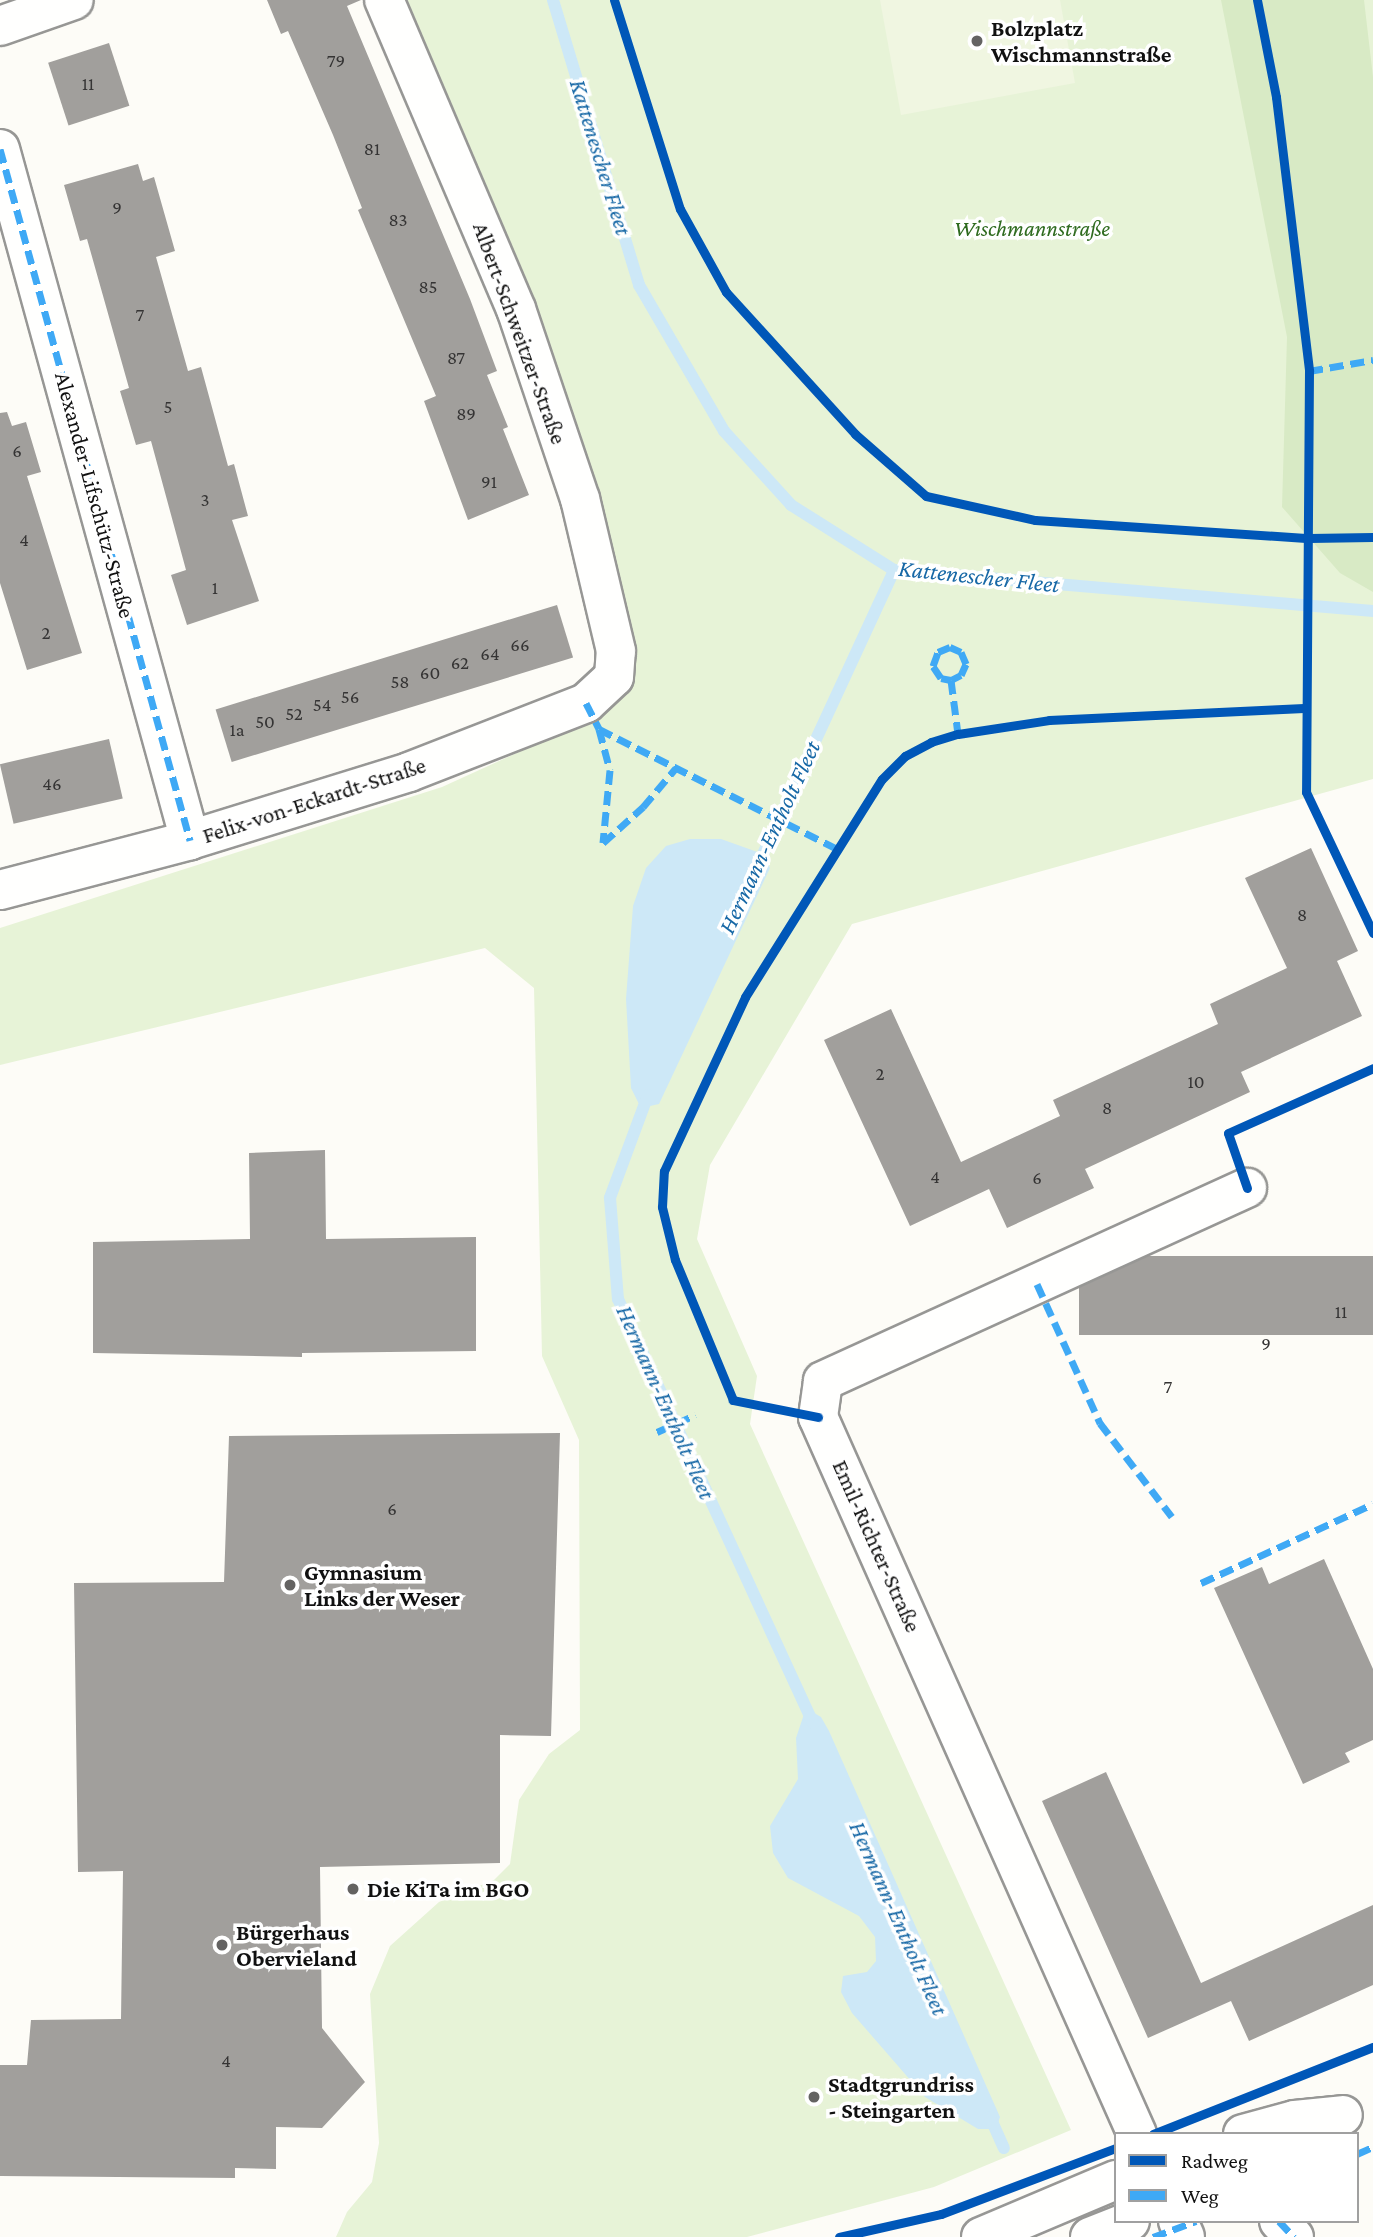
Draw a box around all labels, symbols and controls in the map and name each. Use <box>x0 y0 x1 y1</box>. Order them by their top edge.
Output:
place label: Bolzplatz Wischmannstraße <box>991 14 1171 68</box>
marker: Bolzplatz Wischmannstraße <box>969 33 985 49</box>
house number: 79 <box>327 50 345 72</box>
house number: 11 <box>82 73 94 95</box>
water label: Kattenescher Fleet <box>564 76 638 238</box>
house number: 81 <box>364 138 380 160</box>
house number: 9 <box>112 197 122 219</box>
house number: 83 <box>389 209 407 231</box>
park label: Wischmannstraße <box>954 214 1110 242</box>
street label: Albert-Schweitzer-Straße <box>467 218 573 448</box>
house number: 85 <box>419 276 437 298</box>
house number: 7 <box>136 304 144 326</box>
house number: 87 <box>447 347 465 369</box>
street label: Alexander-Lifschütz-Straße <box>49 369 141 621</box>
house number: 5 <box>164 396 172 418</box>
house number: 89 <box>456 403 476 425</box>
house number: 6 <box>12 440 22 462</box>
house number: 91 <box>481 471 497 493</box>
house number: 3 <box>200 489 210 511</box>
house number: 4 <box>19 529 29 551</box>
water label: Kattenescher Fleet <box>897 553 1061 599</box>
house number: 1 <box>212 577 218 599</box>
house number: 2 <box>41 622 51 644</box>
house number: 66 <box>510 634 530 656</box>
house number: 64 <box>480 643 500 665</box>
house number: 62 <box>451 652 469 674</box>
house number: 60 <box>420 662 440 684</box>
house number: 58 <box>390 671 410 693</box>
house number: 56 <box>341 686 359 708</box>
house number: 54 <box>313 694 331 716</box>
house number: 52 <box>285 703 303 725</box>
house number: 50 <box>255 711 275 733</box>
house number: 1a <box>229 719 245 741</box>
water label: Hermann-Entholt Fleet <box>712 736 826 938</box>
street label: Felix-von-Eckardt-Straße <box>199 751 429 849</box>
house number: 46 <box>42 773 62 795</box>
house number: 8 <box>1297 904 1307 926</box>
house number: 2 <box>875 1063 885 1085</box>
house number: 10 <box>1187 1071 1205 1093</box>
house number: 8 <box>1102 1097 1112 1119</box>
house number: 4 <box>930 1166 940 1188</box>
house number: 6 <box>1032 1167 1042 1189</box>
water label: Hermann-Entholt Fleet <box>610 1300 722 1504</box>
house number: 11 <box>1335 1301 1347 1323</box>
house number: 9 <box>1261 1333 1271 1355</box>
house number: 7 <box>1164 1376 1172 1398</box>
street label: Emil-Richter-Straße <box>827 1456 927 1636</box>
house number: 6 <box>387 1498 397 1520</box>
place label: Gymnasium Links der Weser <box>304 1558 460 1612</box>
marker: Gymnasium Links der Weser <box>282 1577 298 1593</box>
water label: Hermann-Entholt Fleet <box>843 1816 955 2020</box>
place label: Die KiTa im BGO <box>367 1875 529 1903</box>
marker: Die KiTa im BGO <box>345 1881 361 1897</box>
place label: Bürgerhaus Obervieland <box>236 1918 357 1972</box>
marker: Bürgerhaus Obervieland <box>214 1937 230 1953</box>
house number: 4 <box>221 2050 231 2072</box>
place label: Stadtgrundriss - Steingarten <box>828 2070 974 2124</box>
marker: Stadtgrundriss - Steingarten <box>806 2089 822 2105</box>
legend <box>1114 2132 1359 2223</box>
text: Radweg <box>1181 2149 1248 2173</box>
text: Weg <box>1181 2184 1219 2208</box>

